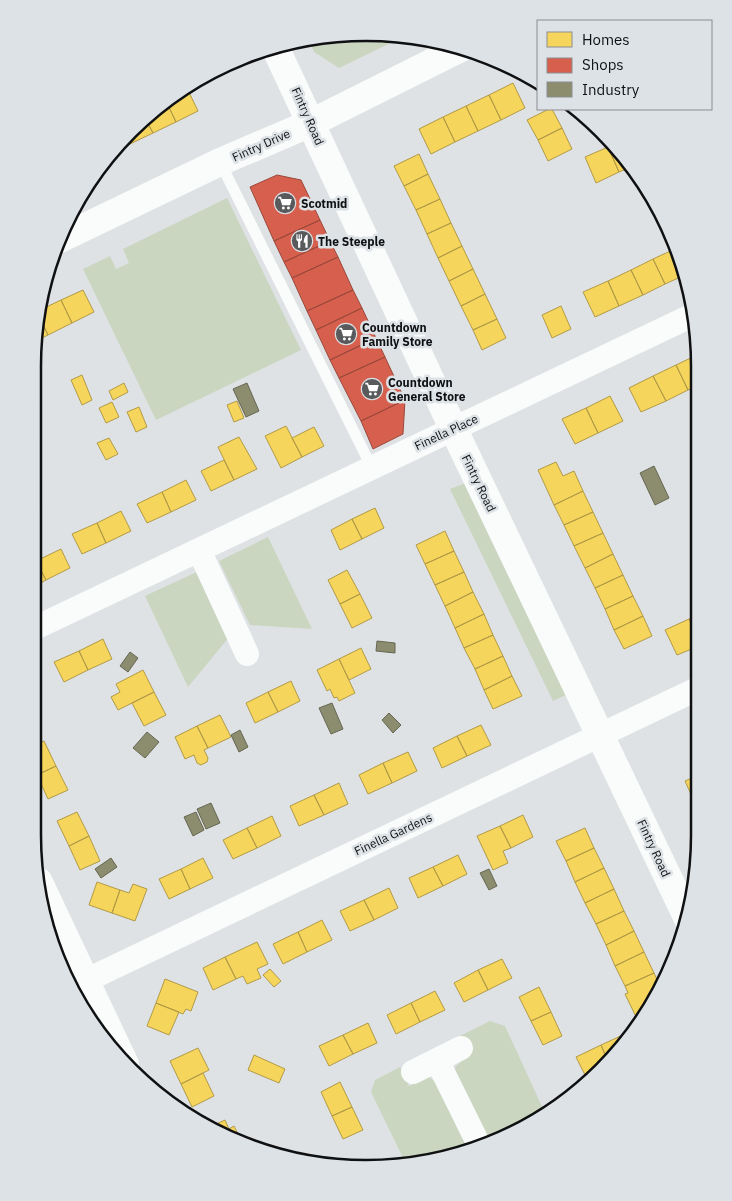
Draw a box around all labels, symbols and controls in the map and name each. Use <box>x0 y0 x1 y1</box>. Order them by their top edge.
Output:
legend <box>537 20 712 110</box>
text: Homes <box>582 30 630 49</box>
text: Shops <box>582 55 624 74</box>
text: Industry <box>582 80 640 99</box>
street label: Fintry Road <box>289 85 327 147</box>
street label: Fintry Drive <box>230 125 293 164</box>
supermarket icon: Scotmid <box>273 191 297 215</box>
place label: Scotmid <box>301 196 347 211</box>
restaurant icon: The Steeple <box>290 229 314 253</box>
place label: The Steeple <box>318 234 385 249</box>
place label: Countdown Family Store <box>362 320 433 349</box>
supermarket icon: Countdown Family Store <box>334 322 358 346</box>
place label: Countdown General Store <box>388 375 466 404</box>
supermarket icon: Countdown General Store <box>360 377 384 401</box>
street label: Finella Place <box>412 411 480 453</box>
street label: Fintry Road <box>459 452 499 514</box>
street label: Finella Gardens <box>352 809 434 859</box>
street label: Fintry Road <box>634 817 674 879</box>

